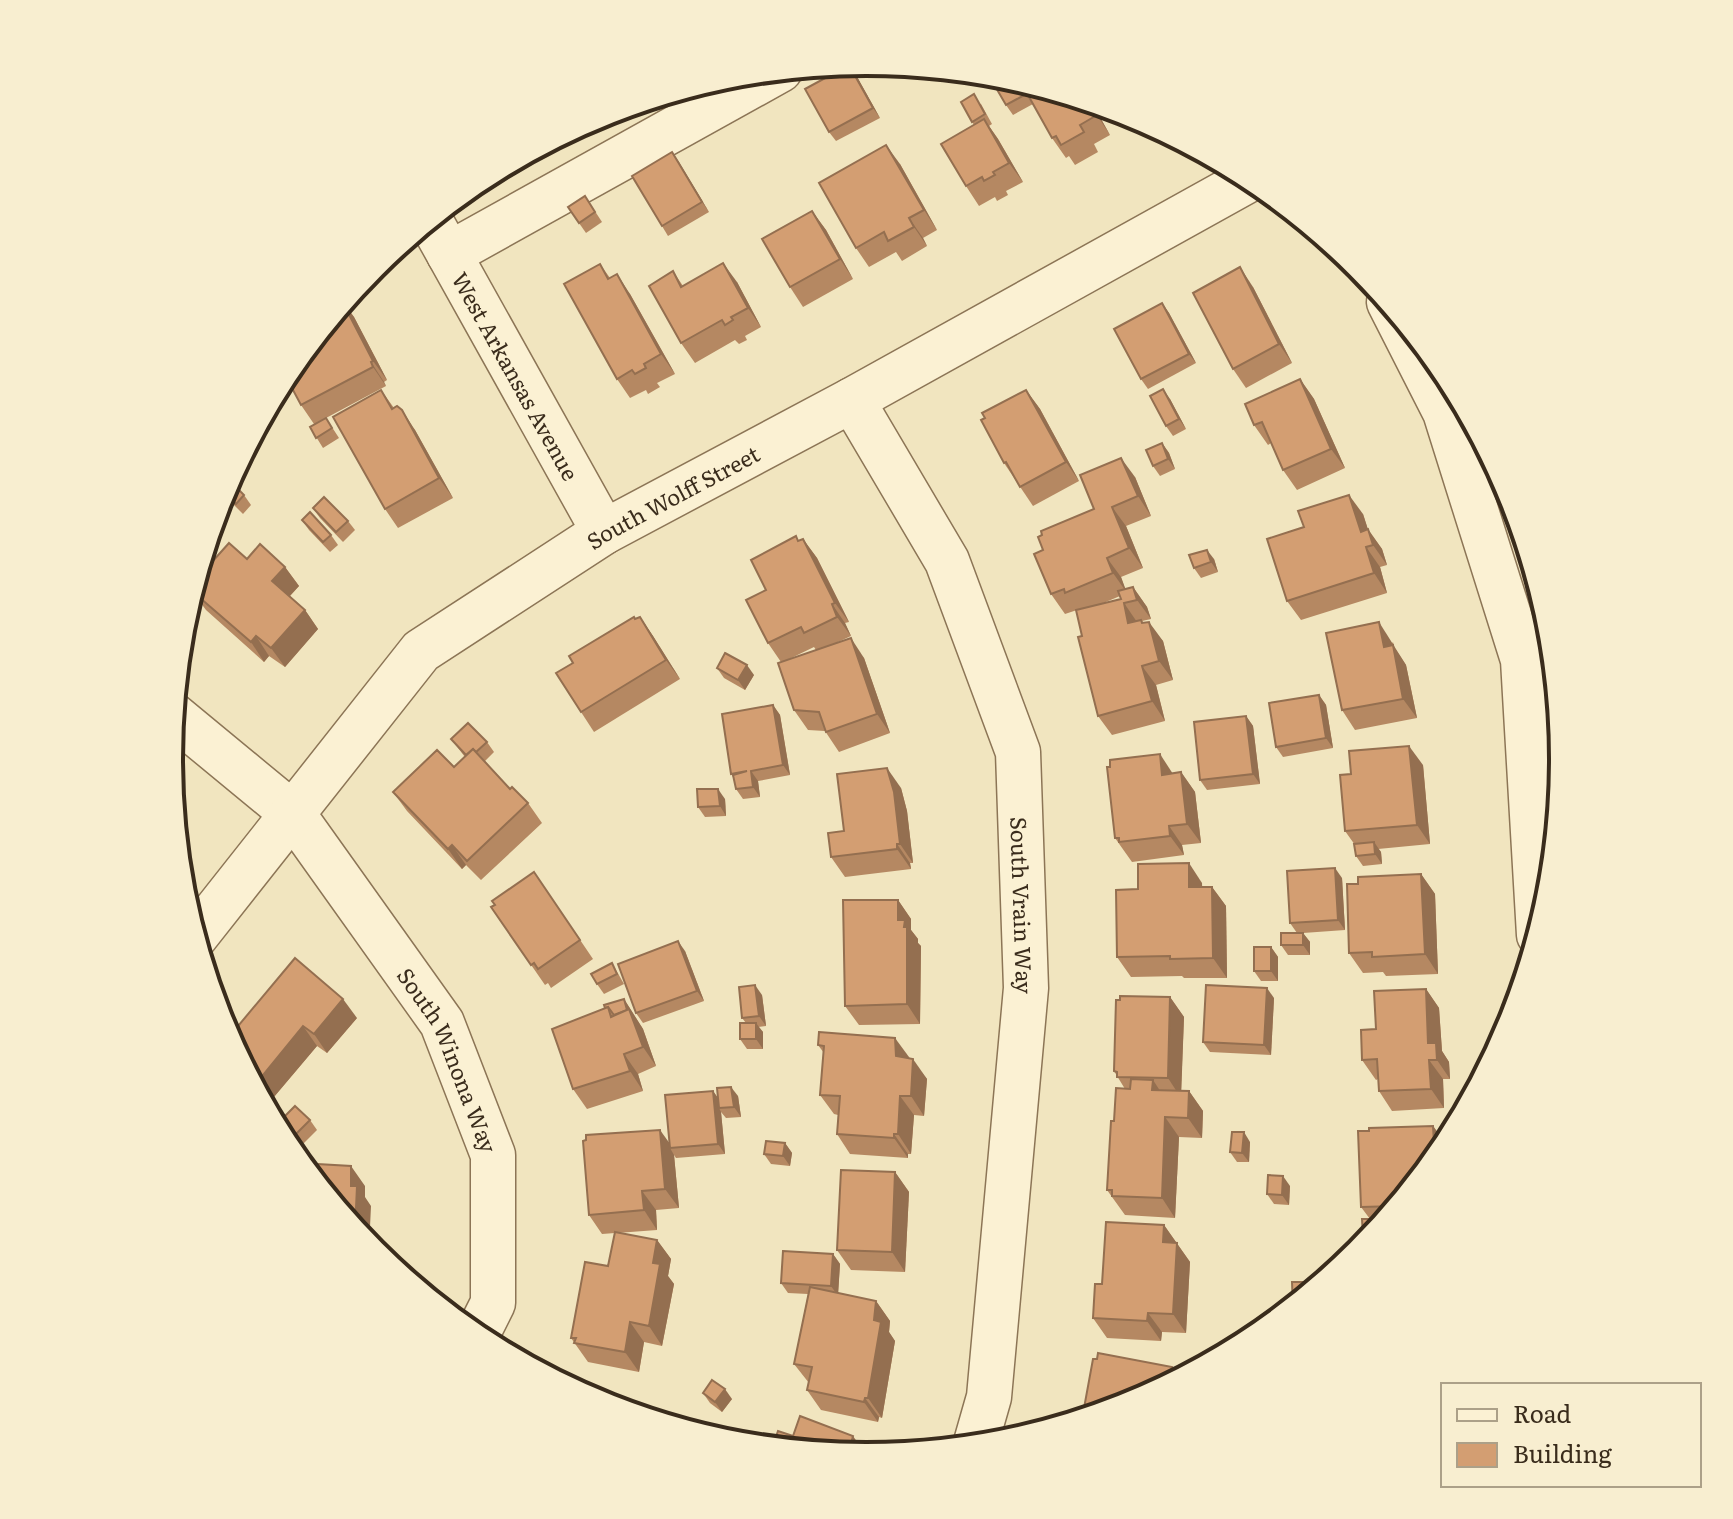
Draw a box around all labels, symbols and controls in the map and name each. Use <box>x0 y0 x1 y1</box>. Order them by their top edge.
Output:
street label: West Arkansas Avenue <box>445 265 588 486</box>
street label: South Wolff Street <box>579 436 765 556</box>
street label: South Vrain Way <box>1004 816 1043 995</box>
street label: South Winona Way <box>390 960 507 1157</box>
legend <box>1441 1383 1701 1487</box>
text: Road <box>1513 1395 1572 1430</box>
text: Building <box>1513 1435 1612 1470</box>

